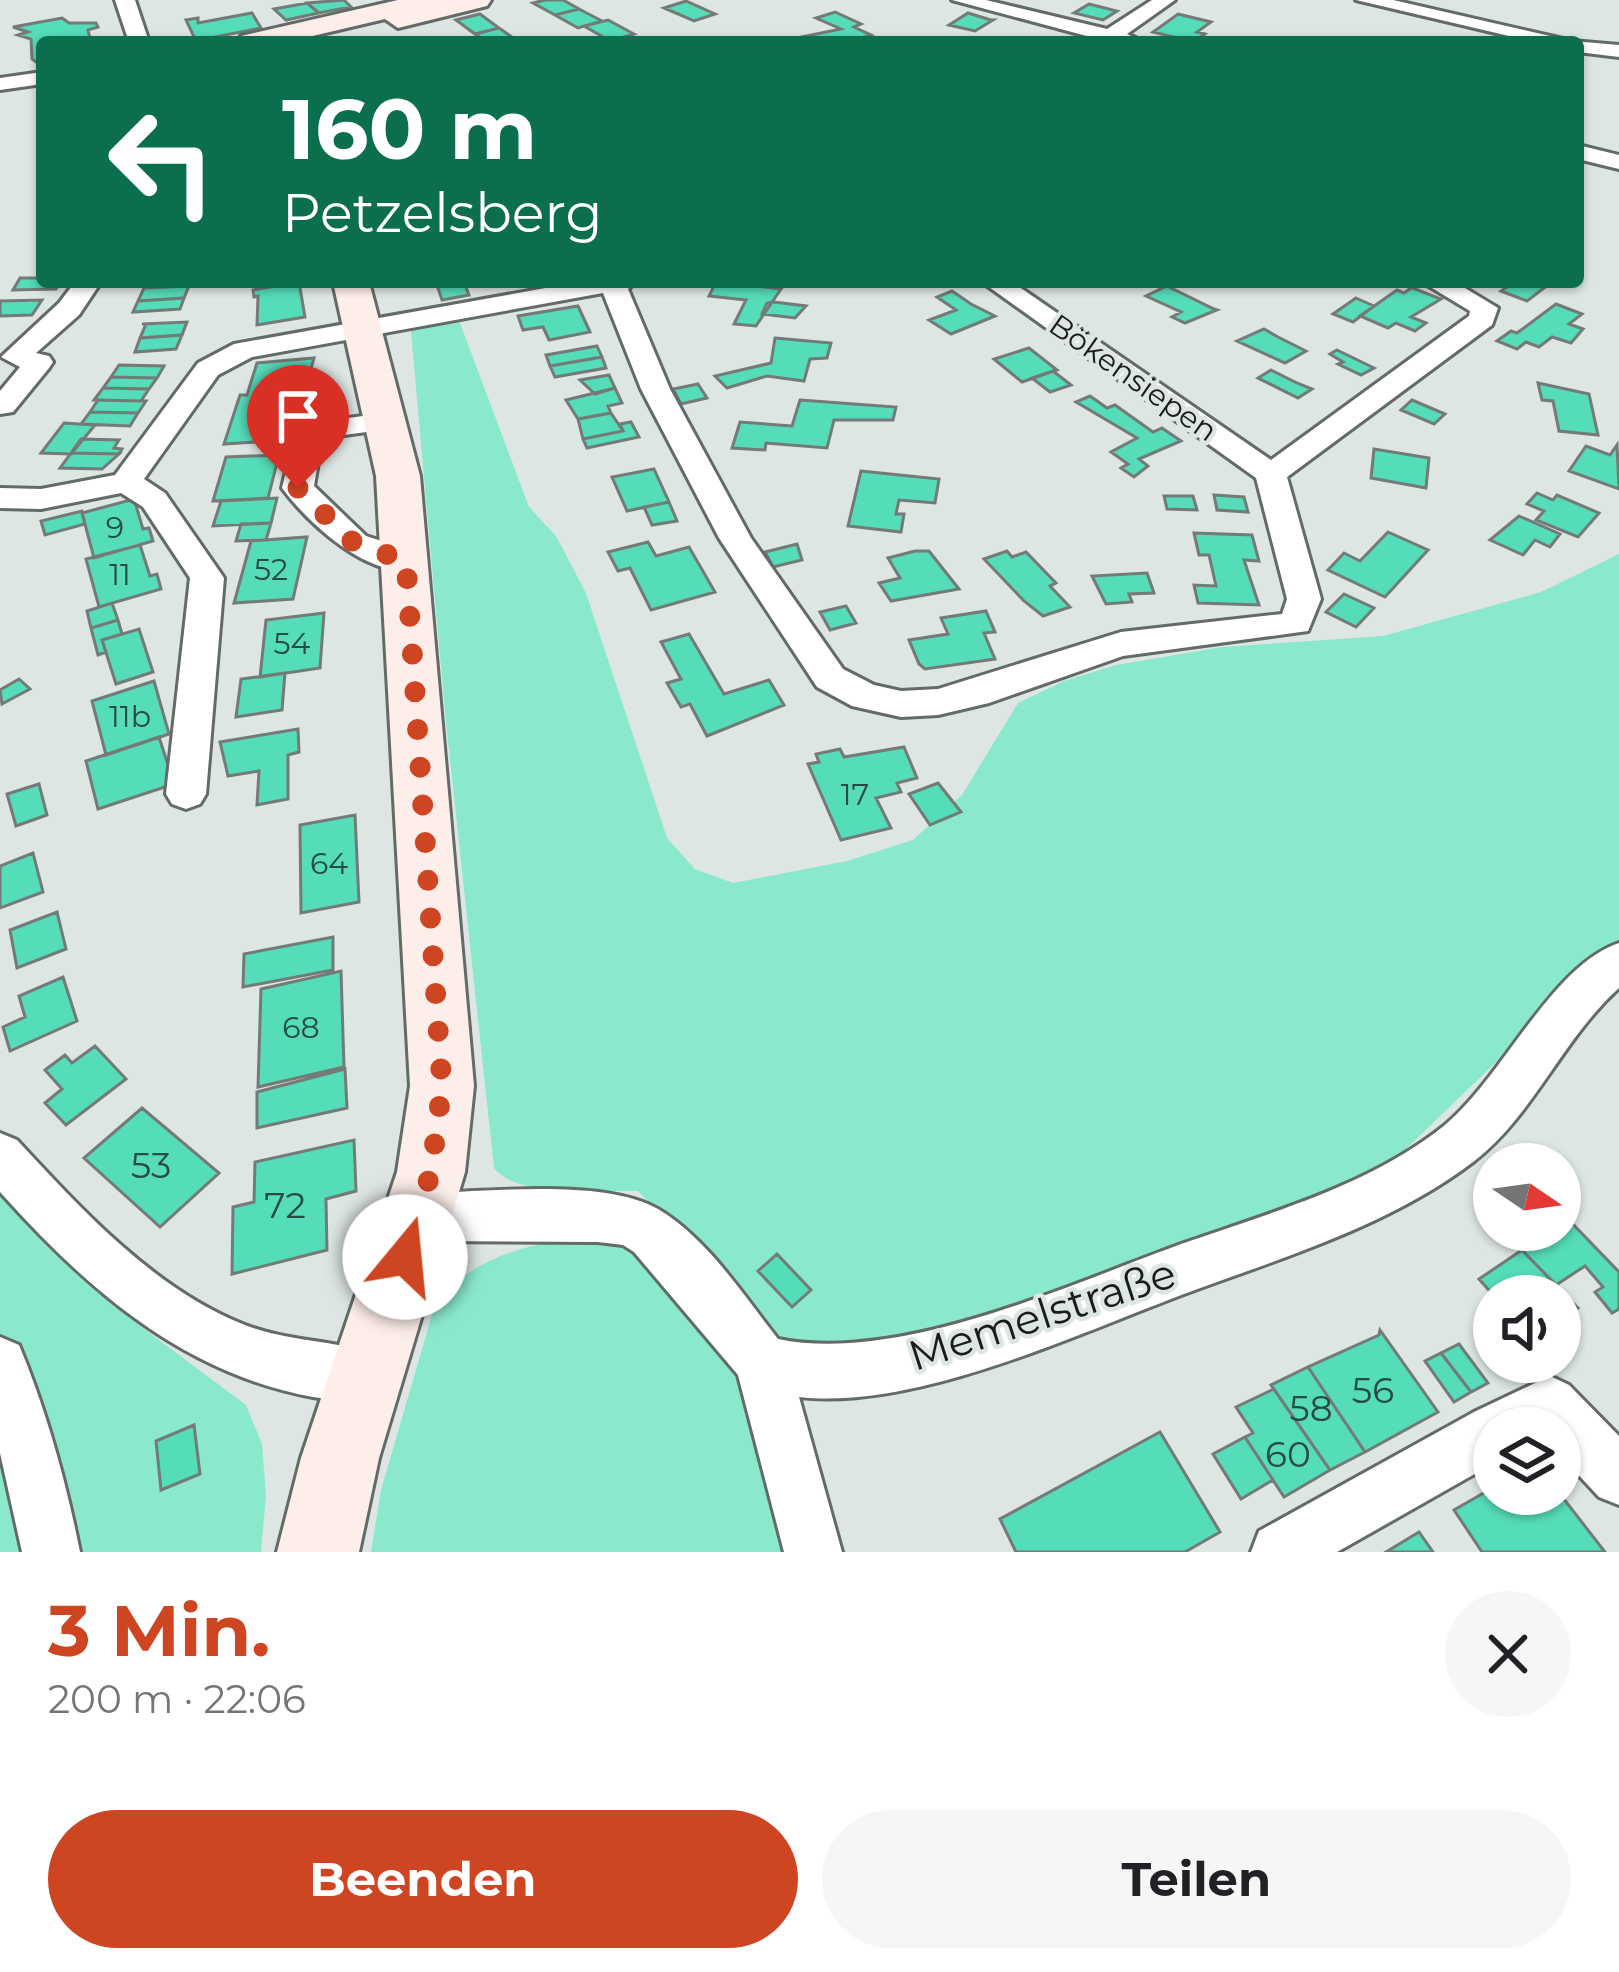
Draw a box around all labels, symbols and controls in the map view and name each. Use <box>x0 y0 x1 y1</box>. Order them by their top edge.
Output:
text: 160 m <box>282 78 537 180</box>
icon: left <box>84 84 240 240</box>
text: Petzelsberg <box>282 180 602 246</box>
street label: Bökensiepen <box>1042 306 1224 449</box>
pin <box>247 365 349 488</box>
icon: arrive <box>265 383 331 449</box>
house number: 9 <box>106 509 124 546</box>
house number: 52 <box>254 551 288 588</box>
house number: 11 <box>109 556 131 593</box>
house number: 54 <box>274 625 311 662</box>
house number: 11b <box>109 698 151 735</box>
house number: 17 <box>841 776 869 813</box>
house number: 64 <box>310 845 348 882</box>
house number: 68 <box>282 1009 320 1046</box>
house number: 53 <box>131 1143 171 1187</box>
north arrow <box>1473 1143 1581 1251</box>
map controls <box>1473 1143 1581 1515</box>
house number: 72 <box>264 1183 306 1227</box>
position arrow <box>342 1194 468 1320</box>
street label: Memelstraße <box>902 1246 1182 1382</box>
button: sound <box>1473 1275 1581 1383</box>
house number: 56 <box>1352 1368 1394 1412</box>
house number: 58 <box>1289 1386 1333 1430</box>
button: layers <box>1473 1407 1581 1515</box>
house number: 60 <box>1265 1432 1311 1476</box>
text: 3 Min. <box>48 1586 270 1674</box>
button: close <box>1445 1591 1571 1717</box>
text: 200 m · 22:06 <box>48 1675 306 1723</box>
button: Beenden <box>48 1810 798 1948</box>
button: Teilen <box>822 1810 1571 1948</box>

